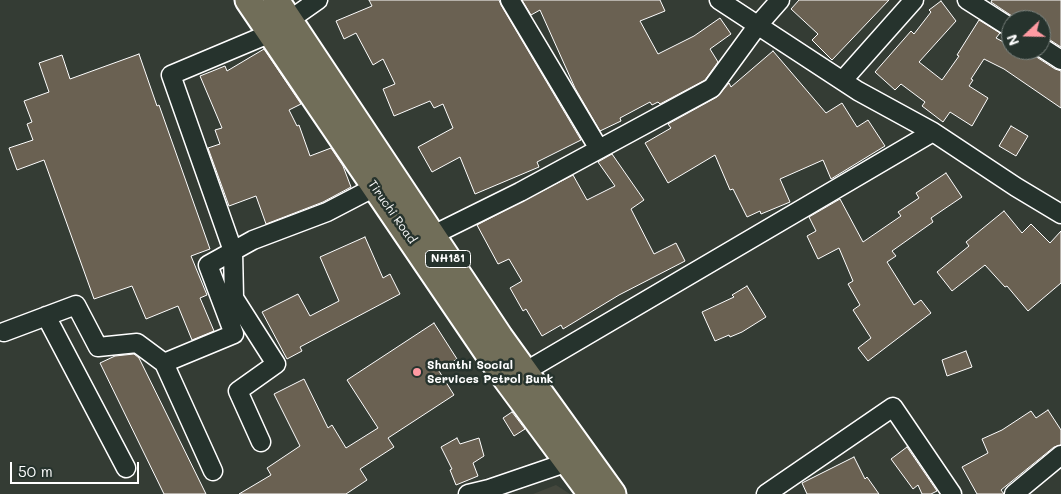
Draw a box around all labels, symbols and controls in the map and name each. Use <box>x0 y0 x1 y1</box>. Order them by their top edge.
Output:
north arrow <box>1001 10 1051 60</box>
text: N <box>1002 32 1023 49</box>
street label: Tiruchi Road <box>365 177 419 247</box>
road number: NH181 <box>426 250 470 268</box>
place label: Shanthi Social Services Petrol Bunk <box>427 358 553 386</box>
marker: Shanthi Social Services Petrol Bunk <box>411 366 423 378</box>
scale bar <box>12 452 141 484</box>
text: 50 m <box>18 461 53 481</box>

